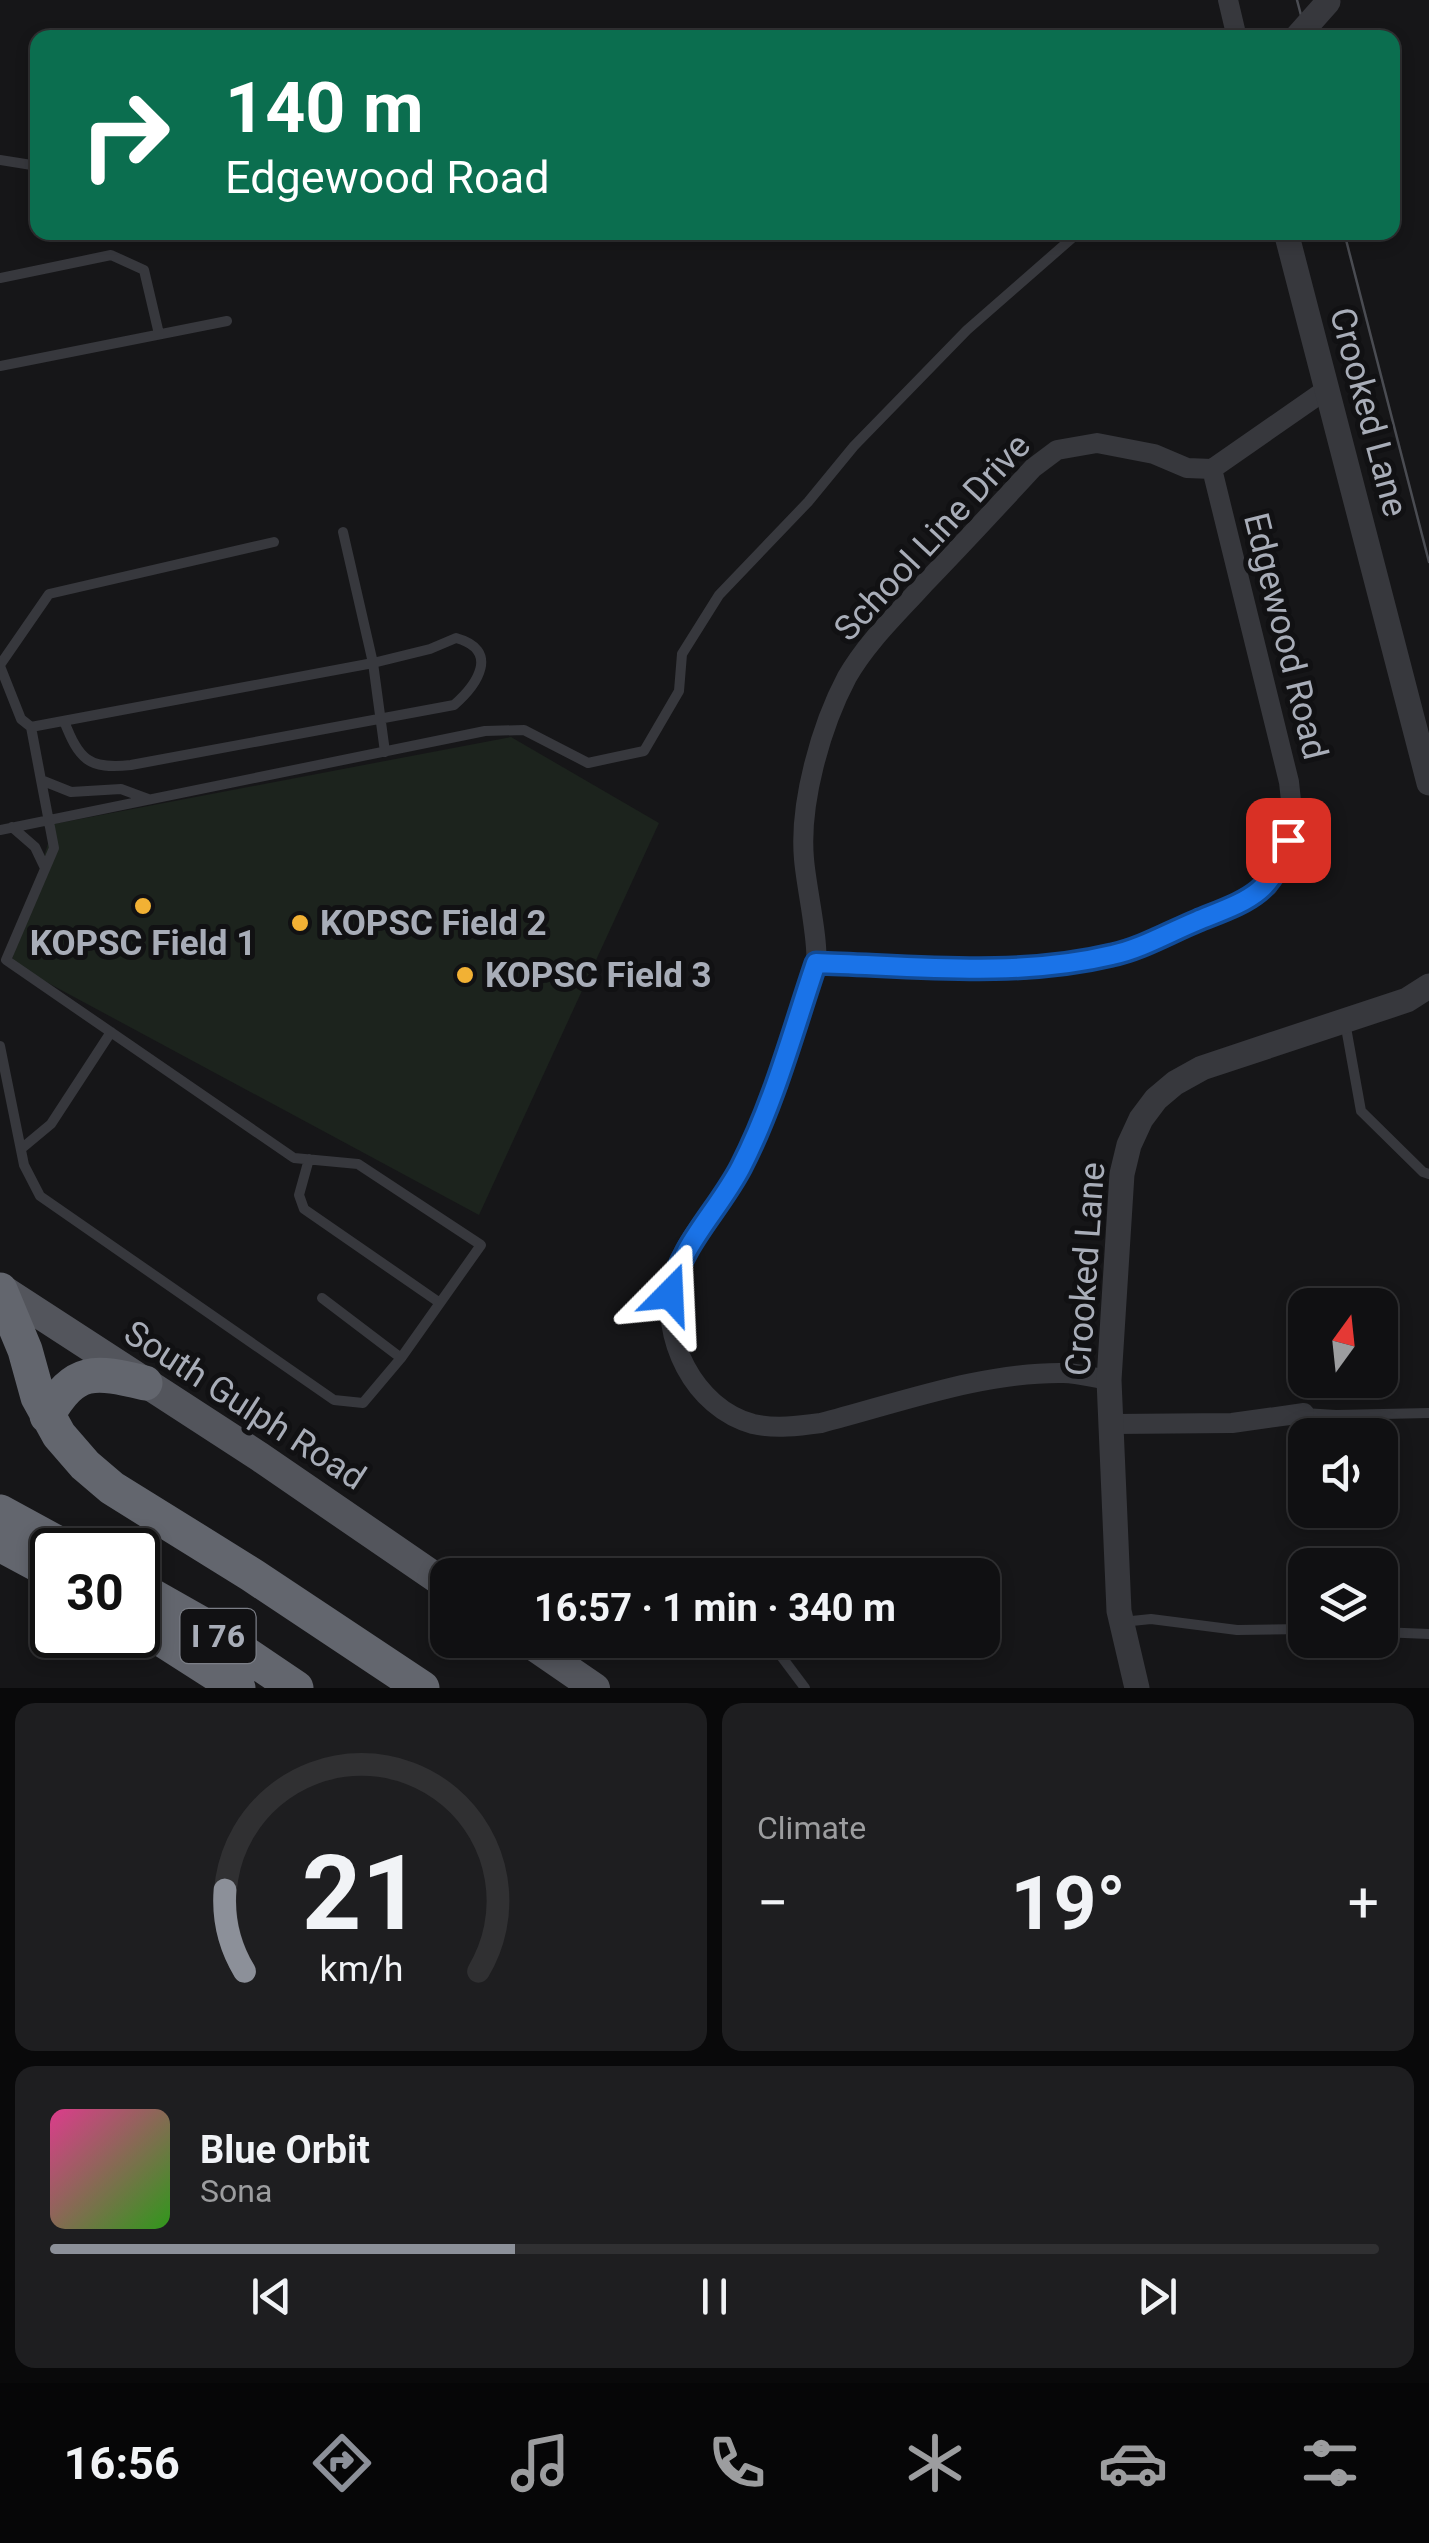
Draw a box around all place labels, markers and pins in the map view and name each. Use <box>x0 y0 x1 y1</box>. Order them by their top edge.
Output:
pin <box>1246 798 1331 883</box>
marker: KOPSC Field 1 <box>132 895 154 917</box>
place label: KOPSC Field 2 <box>320 903 547 944</box>
marker: KOPSC Field 2 <box>289 912 311 934</box>
place label: KOPSC Field 1 <box>30 923 256 964</box>
place label: KOPSC Field 3 <box>485 955 712 996</box>
marker: KOPSC Field 3 <box>454 964 476 986</box>

